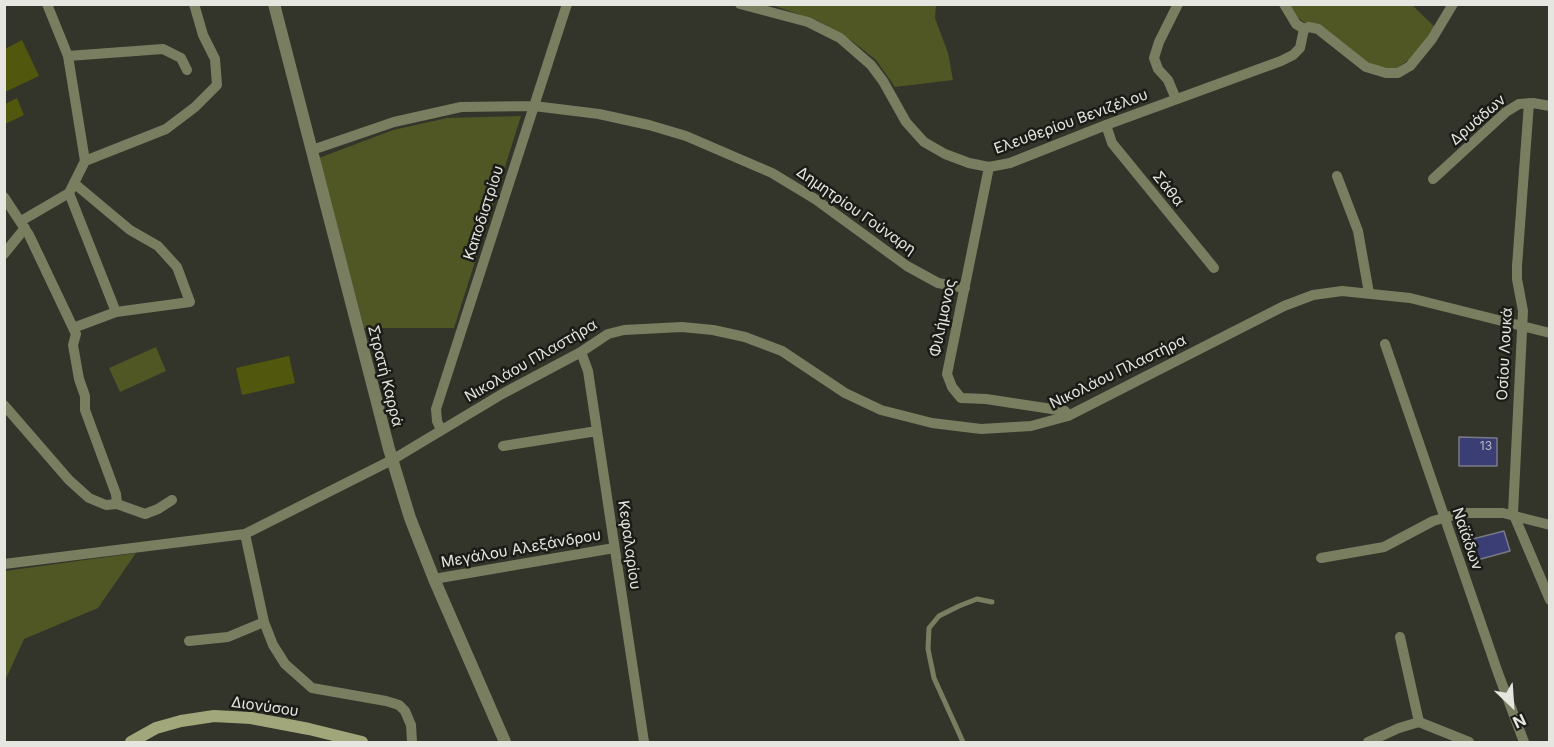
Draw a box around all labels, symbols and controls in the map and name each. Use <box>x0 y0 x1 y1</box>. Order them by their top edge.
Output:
street label: Ελευθερίου Βενιζέλου <box>992 86 1150 158</box>
street label: Δρυάδων <box>1446 91 1510 149</box>
street label: Καποδιστρίου <box>460 163 508 263</box>
street label: Δημητρίου Γούναρη <box>793 163 919 259</box>
street label: Σάθα <box>1149 168 1187 210</box>
street label: Φιλήμονος <box>926 277 960 359</box>
street label: Οσίου Λουκά <box>1494 307 1516 401</box>
street label: Νικολάου Πλαστήρα <box>462 316 600 406</box>
street label: Στρατή Καρρά <box>364 323 406 429</box>
street label: Νικολάου Πλαστήρα <box>1047 331 1189 413</box>
house number: 13 <box>1480 439 1492 453</box>
street label: Κεφαλαρίου <box>614 499 644 591</box>
street label: Ναϊάδων <box>1448 505 1486 573</box>
street label: Μεγάλου Αλεξάνδρου <box>440 526 602 572</box>
north arrow <box>1482 675 1542 735</box>
street label: Διονύσου <box>230 693 300 721</box>
text: N <box>1510 710 1529 733</box>

